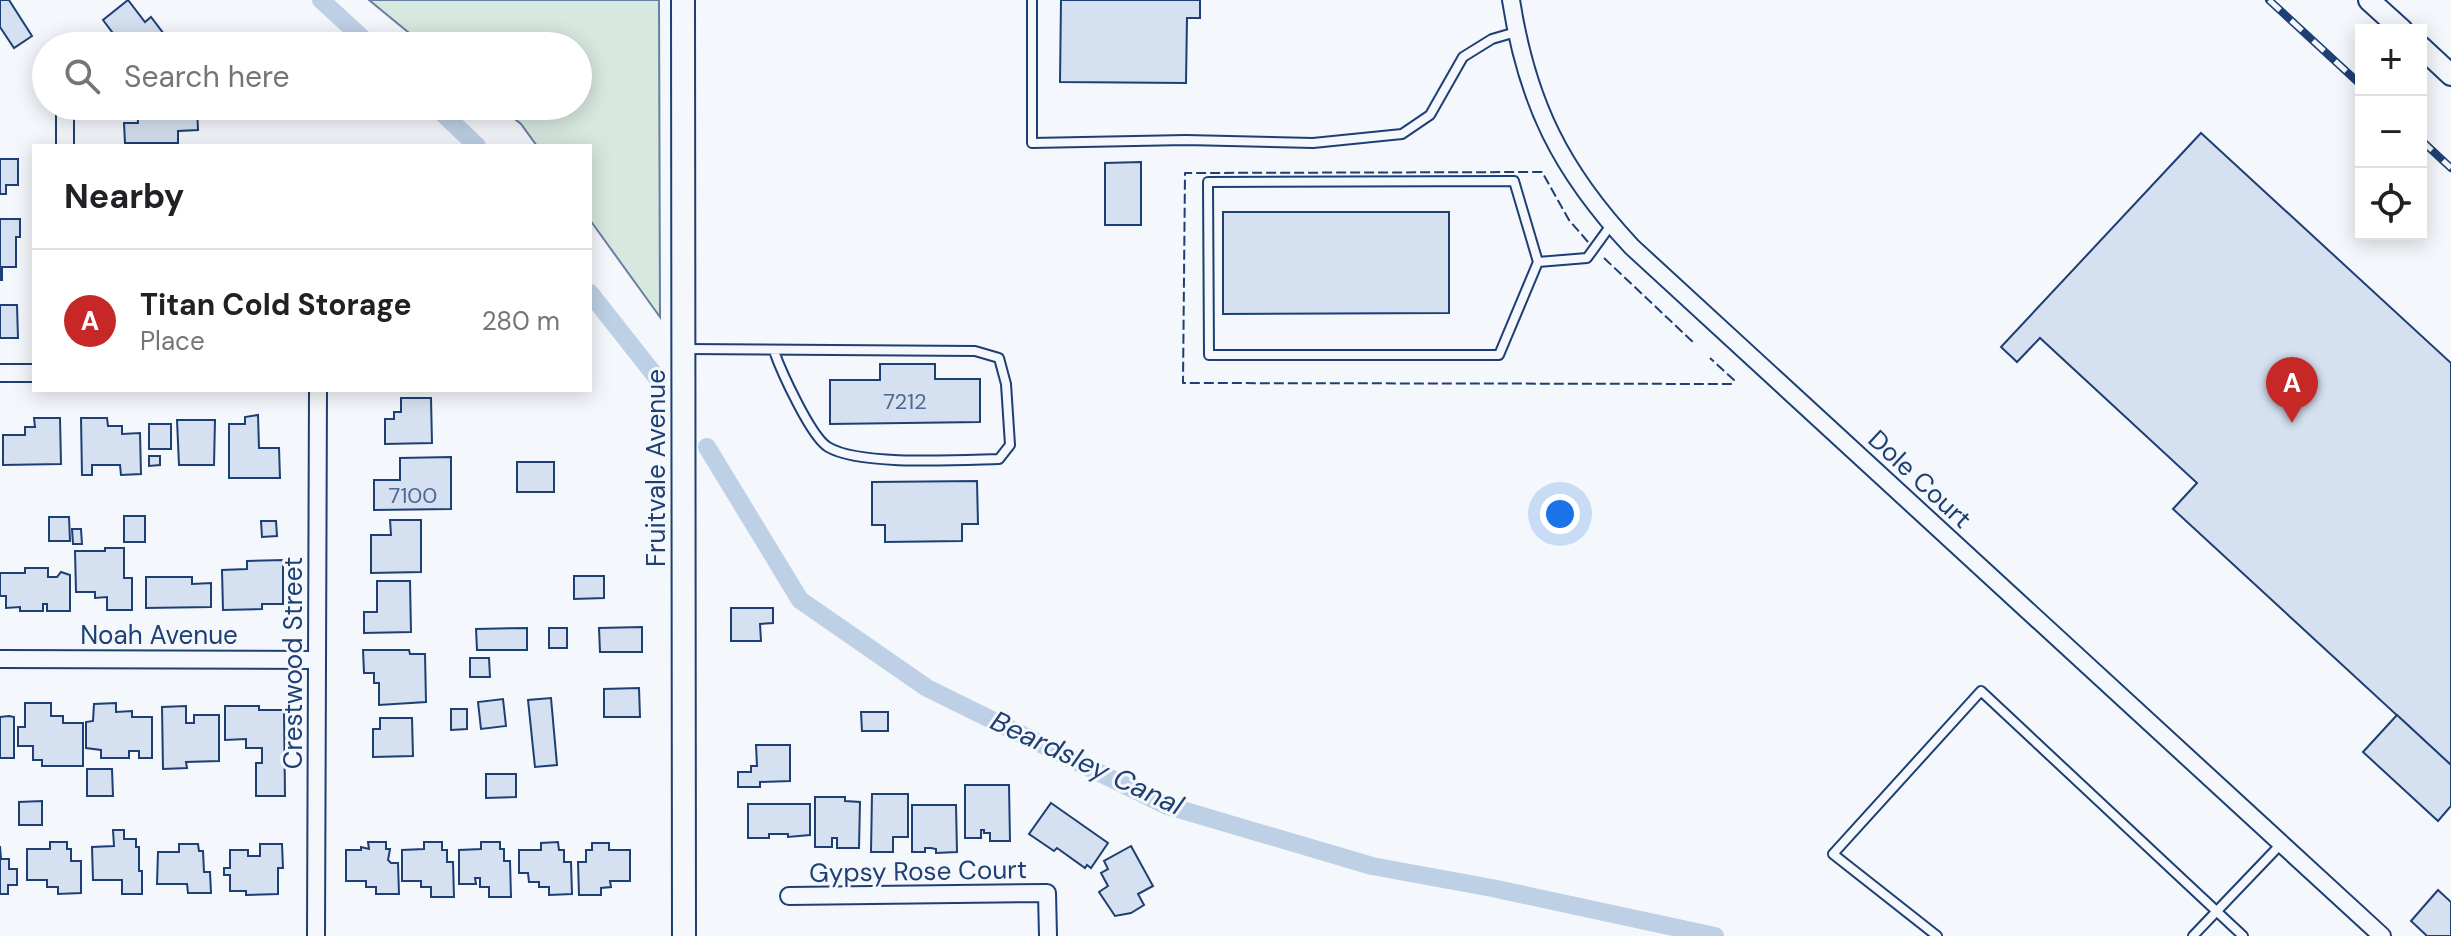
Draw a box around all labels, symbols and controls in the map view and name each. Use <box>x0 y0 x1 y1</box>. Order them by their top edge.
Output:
map controls <box>2355 24 2427 240</box>
button: + <box>2355 24 2427 96</box>
search box <box>32 32 592 120</box>
icon: search <box>60 54 104 98</box>
text: Search here <box>124 57 290 96</box>
button: − <box>2355 96 2427 168</box>
button: locate <box>2355 168 2427 240</box>
text: Nearby <box>64 174 184 219</box>
text: Titan Cold Storage <box>140 285 412 324</box>
text: A <box>81 304 99 338</box>
text: 280 m <box>482 304 560 338</box>
text: Place <box>140 324 205 358</box>
pin: A <box>2266 357 2318 423</box>
street label: Fruitvale Avenue <box>639 369 673 567</box>
house number: 7212 <box>883 387 927 416</box>
street label: Dole Court <box>1861 422 1979 536</box>
house number: 7100 <box>389 481 437 510</box>
your location <box>1540 494 1580 534</box>
street label: Crestwood Street <box>276 557 310 769</box>
street label: Noah Avenue <box>80 618 238 652</box>
water label: Beardsley Canal <box>985 702 1190 824</box>
street label: Gypsy Rose Court <box>809 852 1027 890</box>

